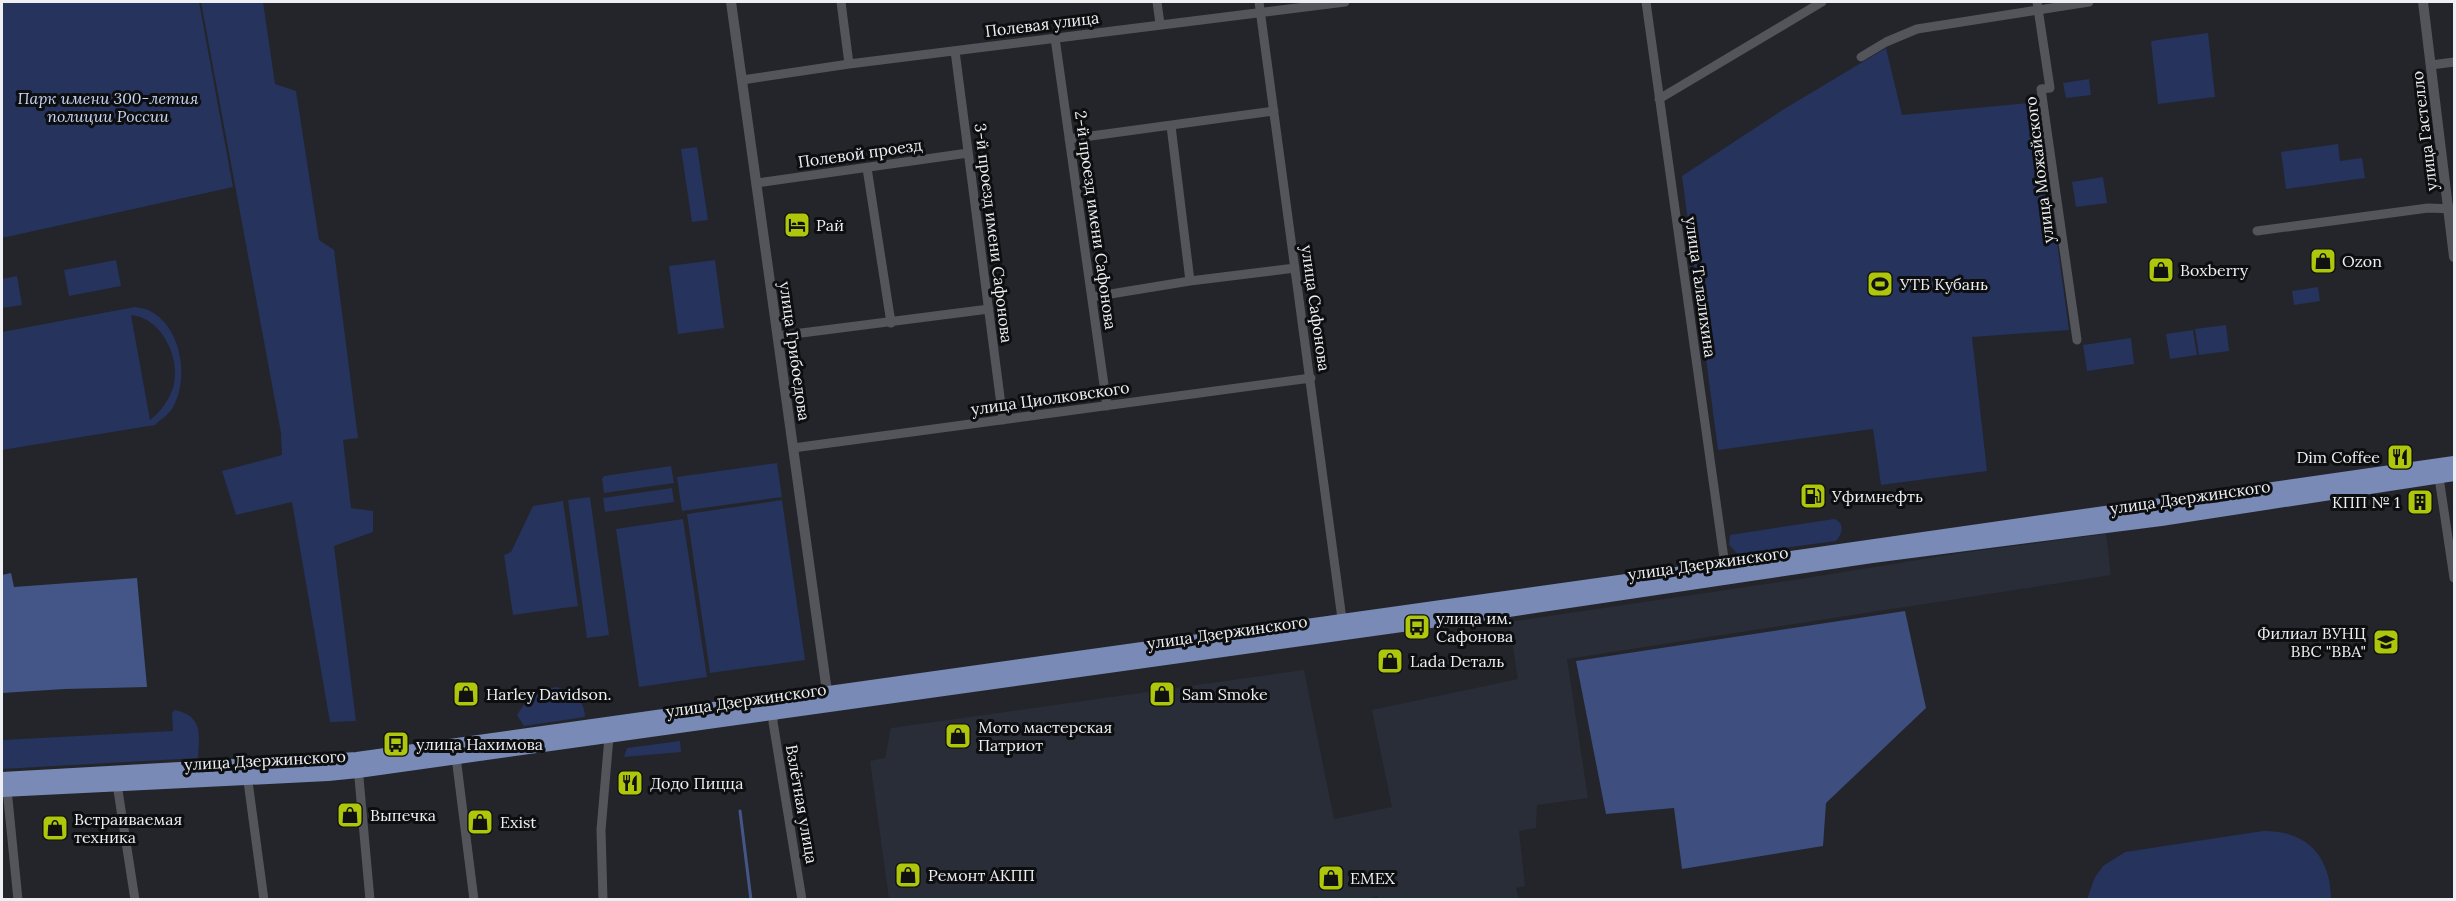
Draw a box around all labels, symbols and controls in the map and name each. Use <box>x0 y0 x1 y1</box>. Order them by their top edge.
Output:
street label: Полевая улица <box>984 7 1100 41</box>
street label: улица Гастелло <box>2407 70 2441 192</box>
park label: Парк имени 300-летия полиции России <box>17 88 199 126</box>
street label: улица Можайского <box>2020 95 2058 245</box>
street label: 2-й проезд имени Сафонова <box>1071 109 1121 331</box>
street label: 3-й проезд имени Сафонова <box>971 122 1017 344</box>
street label: Полевой проезд <box>796 134 924 172</box>
hotel icon: Рай <box>782 210 812 240</box>
place label: Рай <box>816 215 844 235</box>
street label: улица Талалихина <box>1681 215 1721 359</box>
street label: улица Сафонова <box>1297 244 1335 372</box>
shop icon: Ozon <box>2308 246 2338 276</box>
place label: Ozon <box>2342 251 2382 271</box>
shop icon: Boxberry <box>2146 255 2176 285</box>
place label: Boxberry <box>2180 260 2249 280</box>
sports icon: УТБ Кубань <box>1865 269 1895 299</box>
place label: УТБ Кубань <box>1899 274 1988 294</box>
street label: улица Грибоедова <box>775 280 815 422</box>
street label: улица Циолковского <box>969 377 1131 419</box>
restaurant icon: Dim Coffee <box>2385 442 2415 472</box>
place label: Dim Coffee <box>2296 447 2380 467</box>
street label: улица Дзержинского <box>2108 476 2272 518</box>
fuel station icon: Уфимнефть <box>1798 481 1828 511</box>
place label: Уфимнефть <box>1831 486 1923 506</box>
building icon: КПП № 1 <box>2405 487 2435 517</box>
place label: КПП № 1 <box>2332 492 2400 512</box>
street label: улица Дзержинского <box>1626 542 1790 584</box>
place label: улица им. Сафонова <box>1436 608 1513 646</box>
street label: улица Дзержинского <box>1145 611 1309 653</box>
bus stop icon: улица им. Сафонова <box>1402 612 1432 642</box>
place label: Филиал ВУНЦ ВВС "ВВА" <box>2257 623 2366 661</box>
school or university icon: Филиал ВУНЦ ВВС "ВВА" <box>2371 627 2401 657</box>
shop icon: Lada Dеталь <box>1375 646 1405 676</box>
place label: Lada Dеталь <box>1410 651 1504 671</box>
shop icon: Harley Davidson. <box>451 679 481 709</box>
street label: улица Дзержинского <box>664 679 828 721</box>
shop icon: Sam Smoke <box>1147 679 1177 709</box>
place label: Harley Davidson. <box>486 684 612 704</box>
place label: Sam Smoke <box>1182 684 1268 704</box>
place label: Мото мастерская Патриот <box>978 717 1112 755</box>
shop icon: Мото мастерская Патриот <box>943 721 973 751</box>
bus stop icon: улица Нахимова <box>381 729 411 759</box>
place label: улица Нахимова <box>416 734 543 754</box>
street label: Взлётная улица <box>782 743 822 865</box>
street label: улица Дзержинского <box>184 746 346 774</box>
restaurant icon: Додо Пицца <box>615 768 645 798</box>
place label: Додо Пицца <box>650 773 743 793</box>
shop icon: Выпечка <box>335 800 365 830</box>
place label: Выпечка <box>370 805 436 825</box>
shop icon: Exist <box>465 807 495 837</box>
place label: Встраиваемая техника <box>74 809 182 847</box>
place label: Exist <box>500 812 537 832</box>
shop icon: Встраиваемая техника <box>40 813 70 843</box>
shop icon: Ремонт АКПП <box>893 860 923 890</box>
shop icon: EMEX <box>1316 863 1346 893</box>
place label: Ремонт АКПП <box>928 865 1035 885</box>
place label: EMEX <box>1350 868 1396 888</box>

